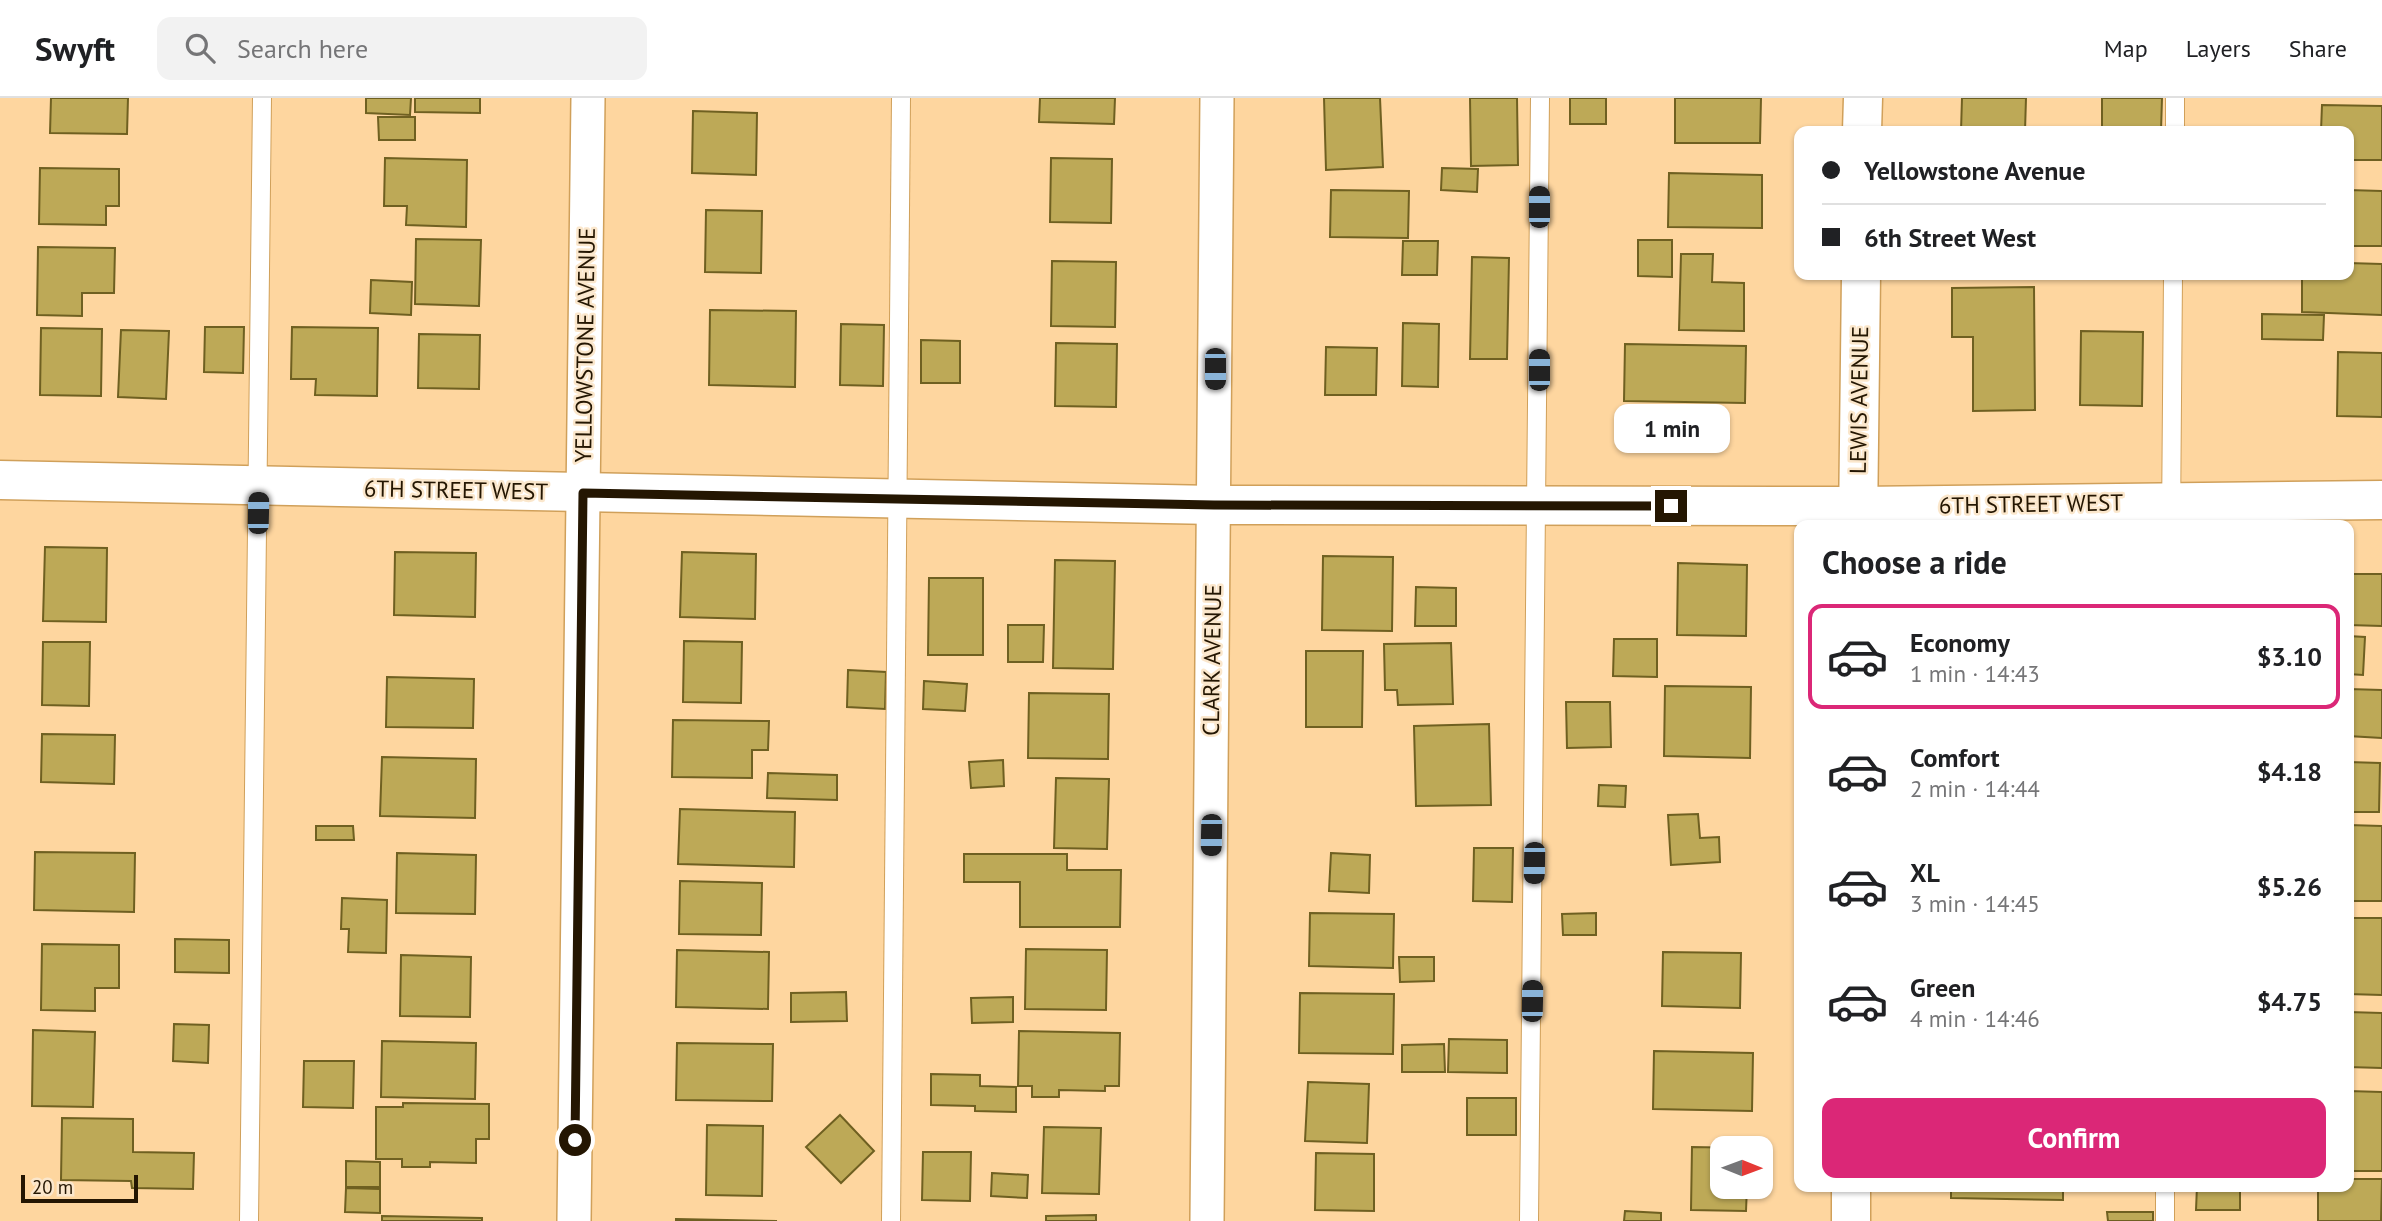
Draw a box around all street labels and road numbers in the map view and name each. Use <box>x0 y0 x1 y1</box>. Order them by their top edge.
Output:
street label: YELLOWSTONE AVENUE <box>568 227 601 463</box>
street label: LEWIS AVENUE <box>1843 326 1874 474</box>
street label: 6TH STREET WEST <box>364 473 549 506</box>
street label: 6TH STREET WEST <box>1939 487 2124 520</box>
street label: CLARK AVENUE <box>1196 584 1227 736</box>

